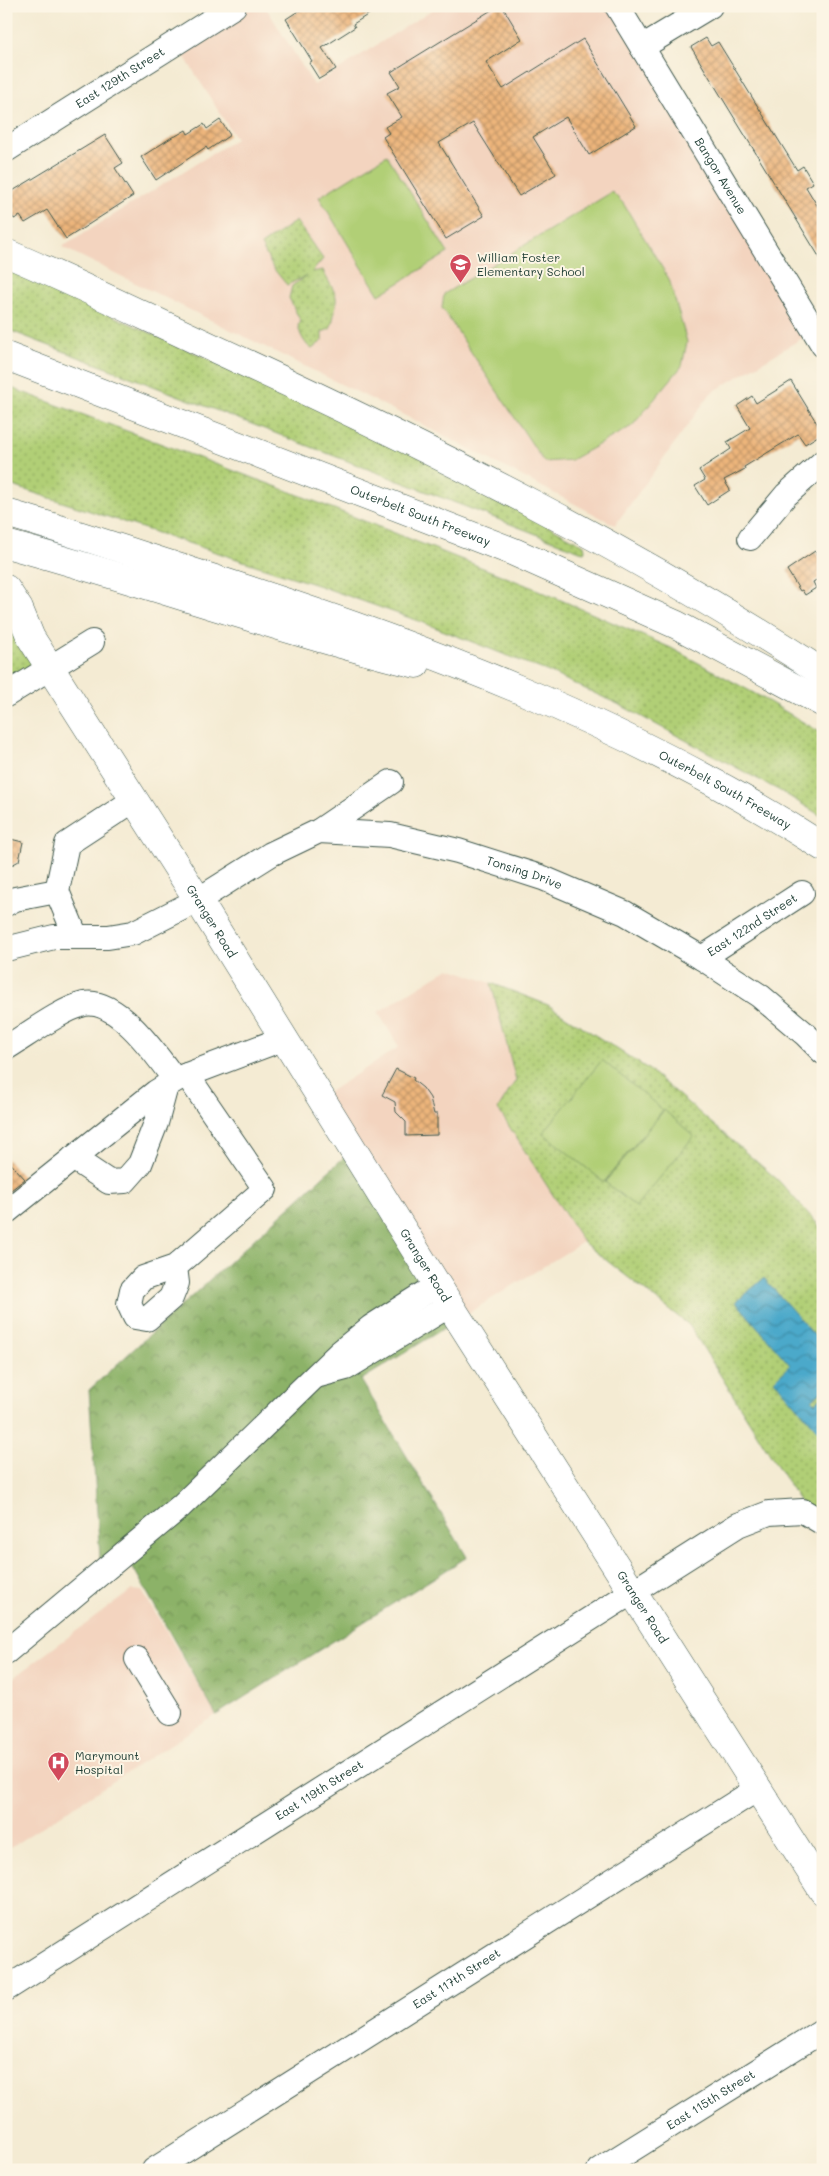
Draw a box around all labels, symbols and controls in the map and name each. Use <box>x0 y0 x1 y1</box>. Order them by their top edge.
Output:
street label: East 129th Street <box>72 43 167 111</box>
street label: Bangor Avenue <box>692 134 751 217</box>
place label: William Foster Elementary School <box>477 249 585 279</box>
school or university icon: William Foster Elementary School <box>449 253 473 284</box>
street label: Outerbelt South Freeway <box>348 481 493 549</box>
street label: Outerbelt South Freeway <box>656 746 795 832</box>
street label: Tonsing Drive <box>485 852 565 892</box>
street label: Granger Road <box>183 881 241 961</box>
street label: East 122nd Street <box>704 889 800 960</box>
street label: Granger Road <box>397 1225 455 1305</box>
street label: Granger Road <box>614 1567 672 1646</box>
place label: Marymount Hospital <box>75 1747 140 1777</box>
hospital icon: Marymount Hospital <box>47 1751 71 1782</box>
street label: East 119th Street <box>272 1756 366 1823</box>
street label: East 117th Street <box>409 1944 503 2012</box>
street label: East 115th Street <box>663 2066 758 2133</box>

